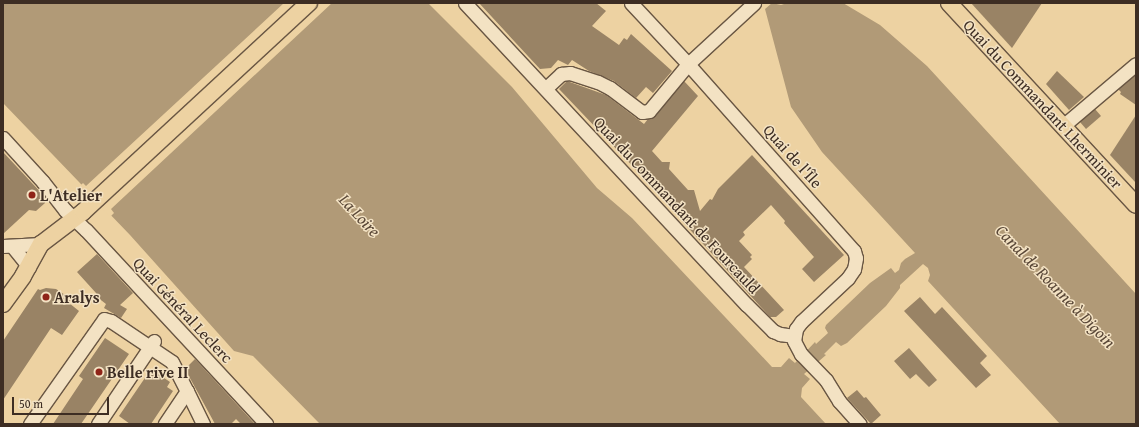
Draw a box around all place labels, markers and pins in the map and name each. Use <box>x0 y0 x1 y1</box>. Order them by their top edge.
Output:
place label: L'Atelier <box>40 185 102 205</box>
marker: L'Atelier <box>27 190 37 200</box>
place label: Aralys <box>54 287 100 307</box>
marker: Aralys <box>41 292 51 302</box>
place label: Belle rive II <box>107 362 188 382</box>
marker: Belle rive II <box>94 367 104 377</box>

